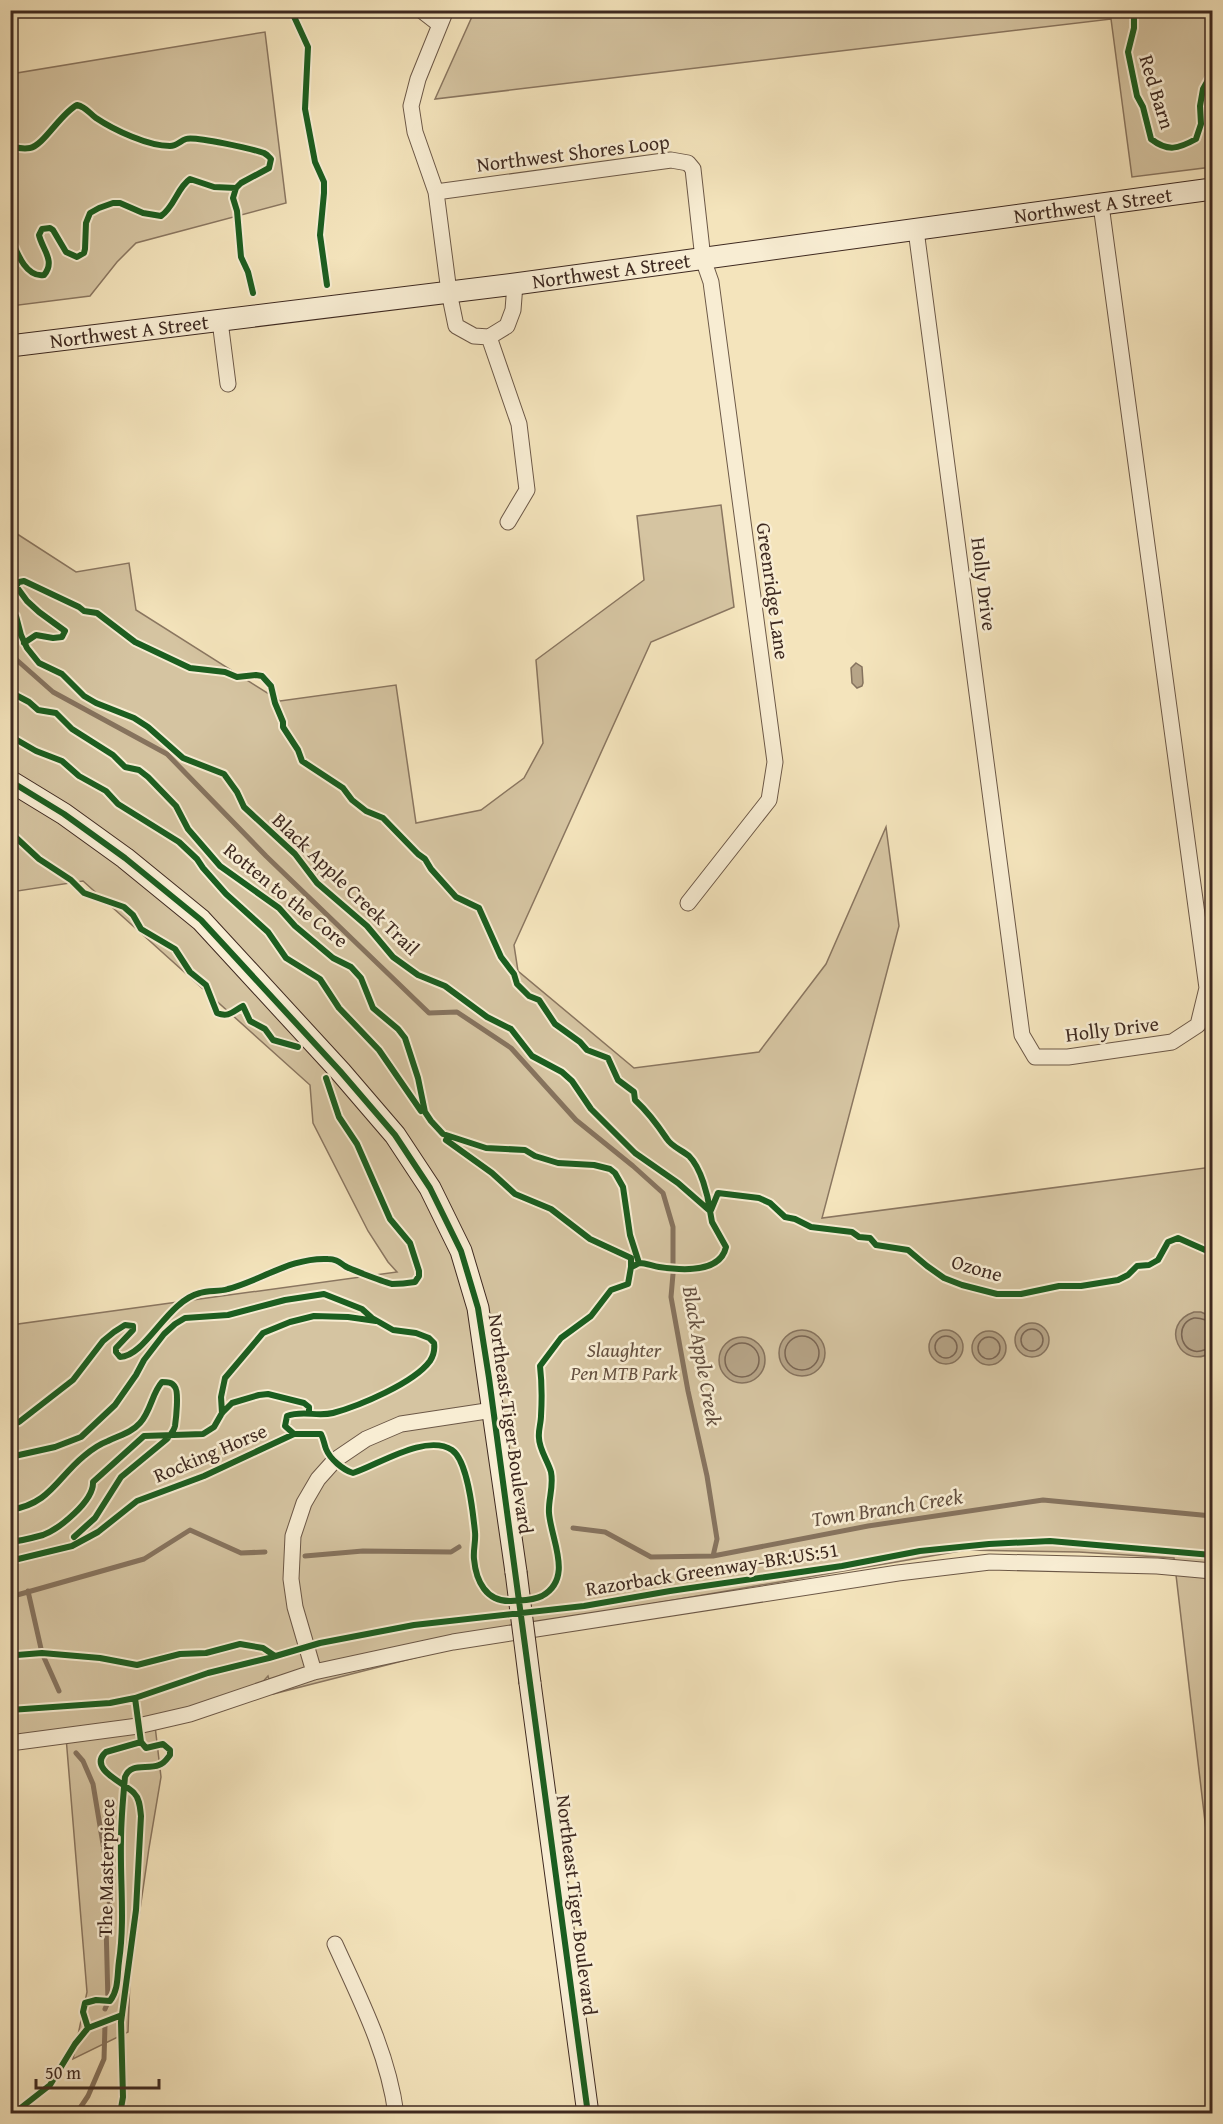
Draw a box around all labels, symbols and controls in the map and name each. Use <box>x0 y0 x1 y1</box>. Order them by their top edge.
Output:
street label: Red Barn <box>1132 51 1182 133</box>
street label: Northwest Shores Loop <box>475 126 671 179</box>
street label: Northwest A Street <box>1012 180 1174 230</box>
street label: Northwest A Street <box>530 245 692 296</box>
street label: Northwest A Street <box>48 307 210 355</box>
street label: Greenridge Lane <box>750 521 797 661</box>
street label: Holly Drive <box>964 536 1005 632</box>
street label: Black Apple Creek Trail <box>266 806 427 962</box>
street label: Rotten to the Core <box>218 835 355 954</box>
street label: Holly Drive <box>1064 1008 1160 1049</box>
street label: Ozone <box>948 1246 1006 1289</box>
water label: Black Apple Creek <box>675 1283 730 1429</box>
street label: Northeast Tiger Boulevard <box>482 1312 541 1536</box>
park label: Slaughter Pen MTB Park <box>569 1335 678 1387</box>
street label: Rocking Horse <box>149 1416 271 1489</box>
water label: Town Branch Creek <box>809 1480 965 1535</box>
street label: Razorback Greenway-BR:US:51 <box>583 1534 840 1603</box>
street label: Northeast Tiger Boulevard <box>550 1793 605 2017</box>
street label: The Masterpiece <box>90 1798 121 1938</box>
scale bar <box>36 2052 159 2090</box>
text: 50 m <box>45 2059 81 2086</box>

